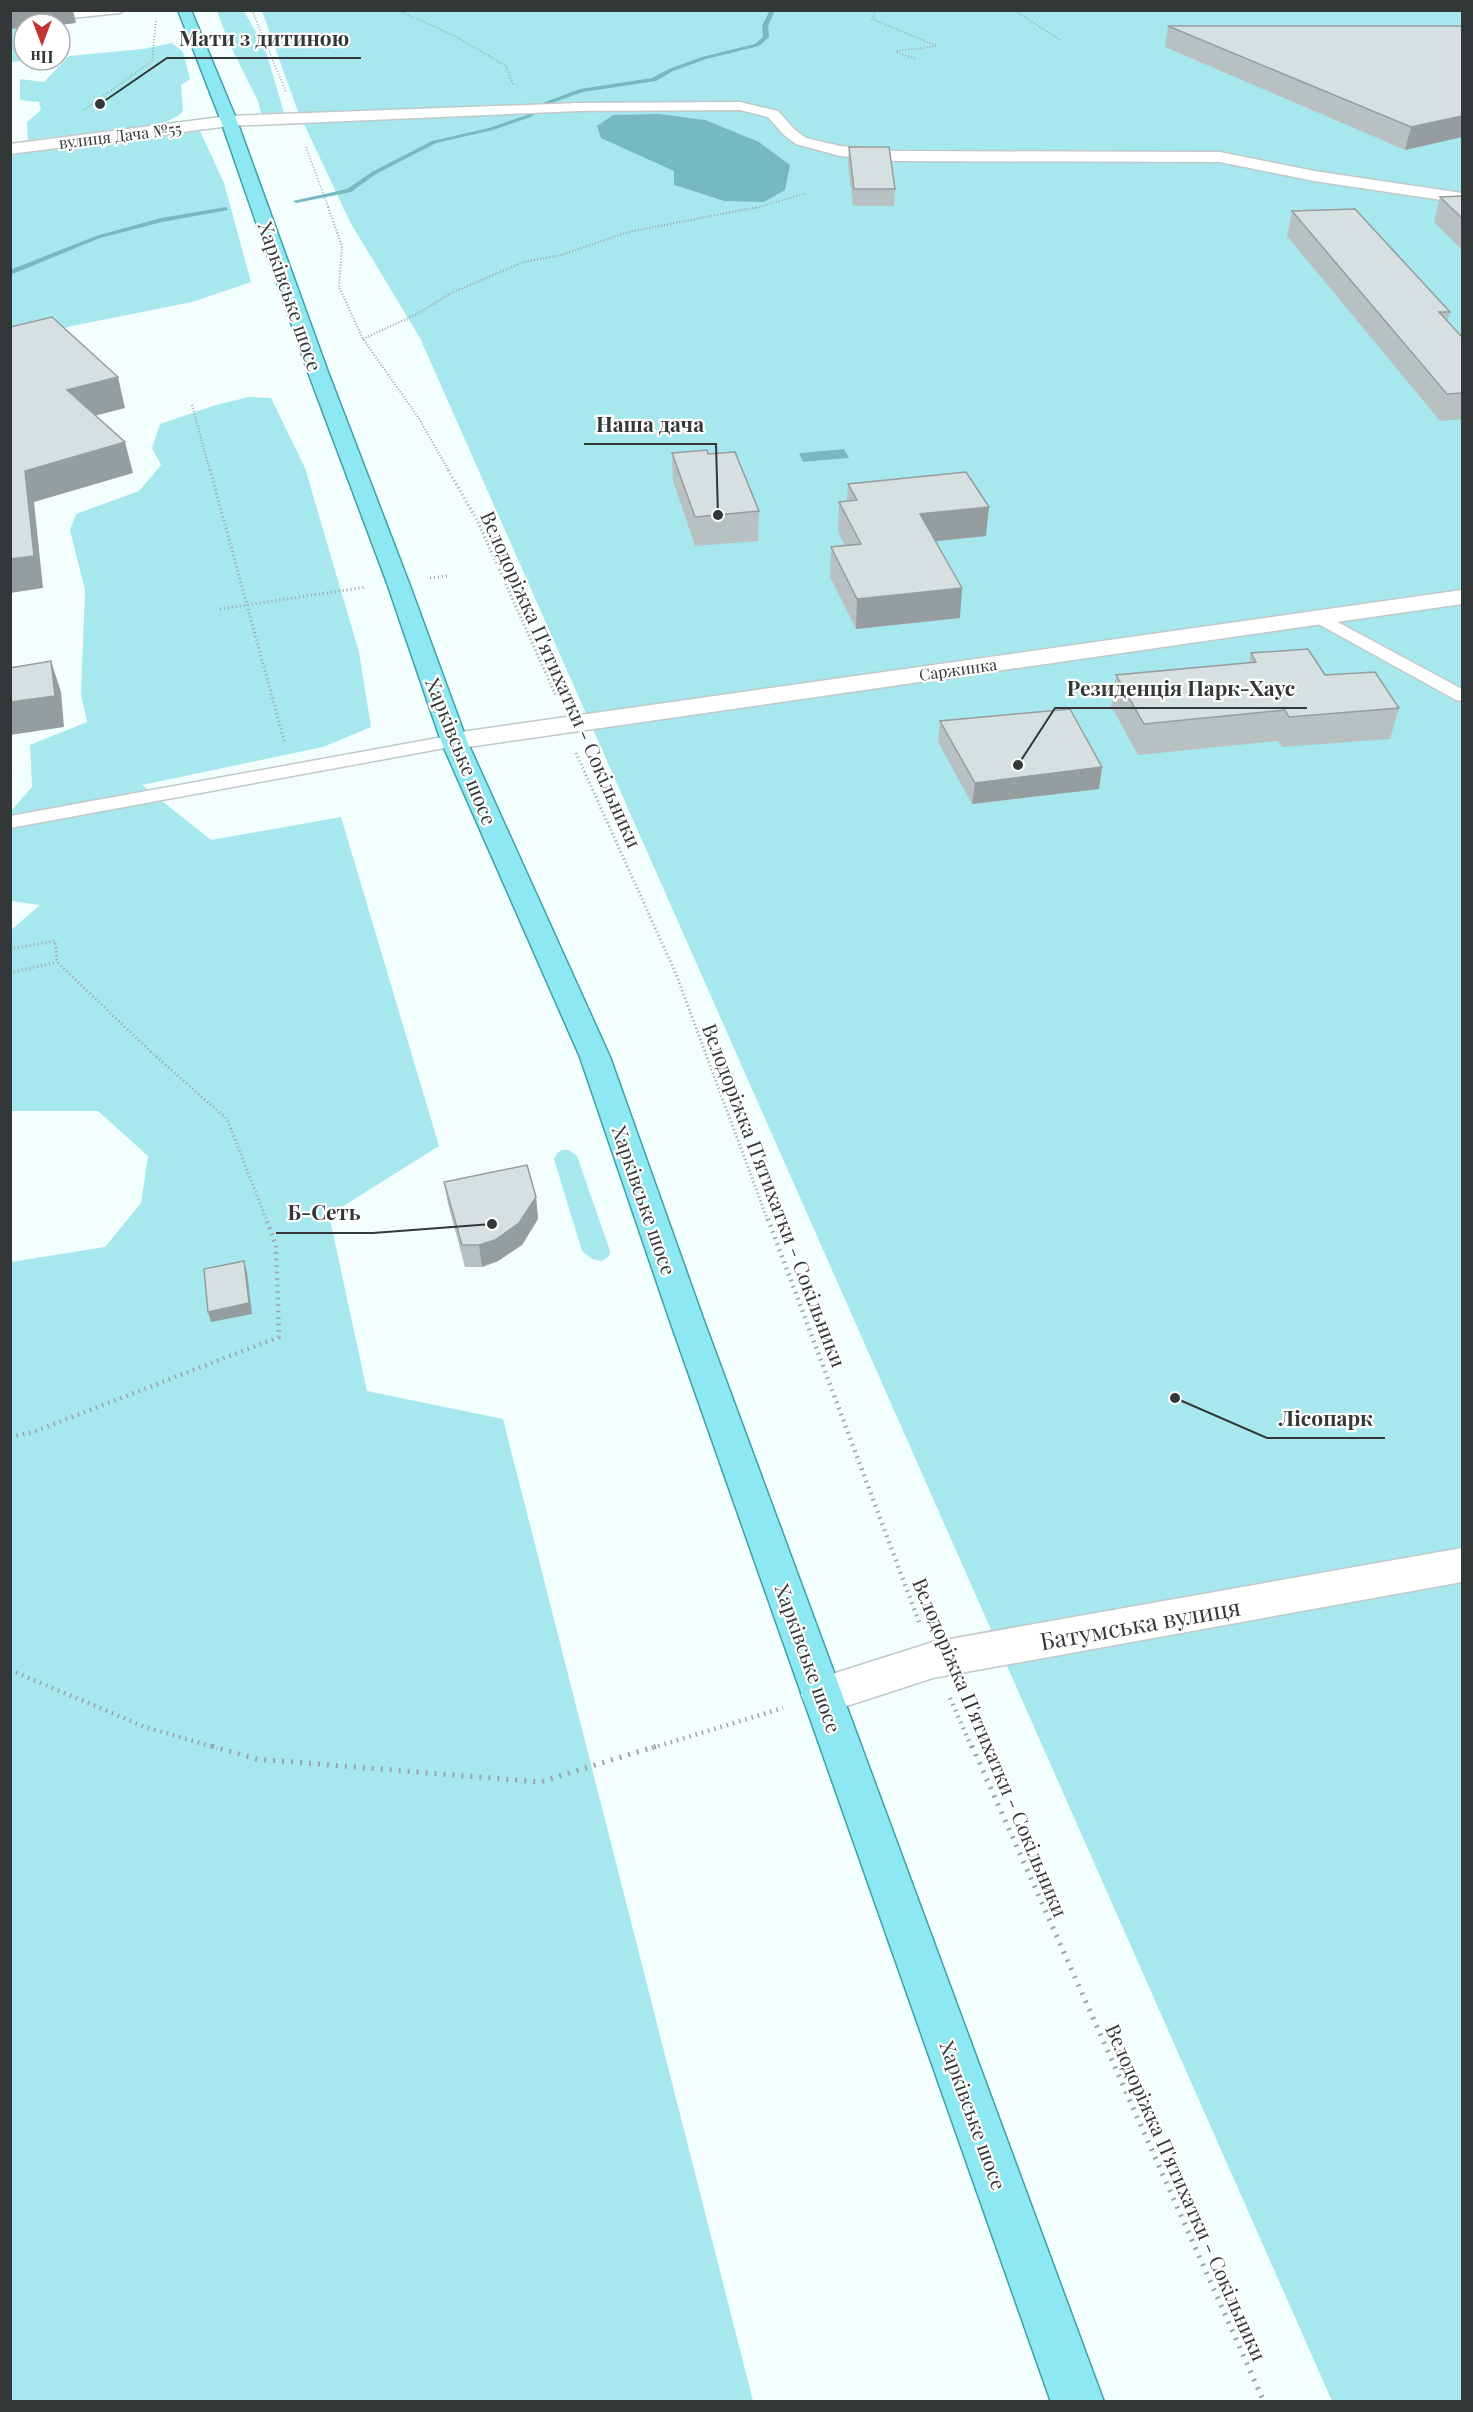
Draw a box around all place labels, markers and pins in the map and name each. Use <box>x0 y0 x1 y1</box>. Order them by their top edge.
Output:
callout: Мати з дитиною <box>167 19 361 58</box>
callout: Наша дача <box>584 405 716 444</box>
callout: Резиденція Парк-Хаус <box>1055 669 1307 708</box>
callout: Б-Сеть <box>276 1194 373 1233</box>
callout: Лісопарк <box>1267 1399 1385 1438</box>

